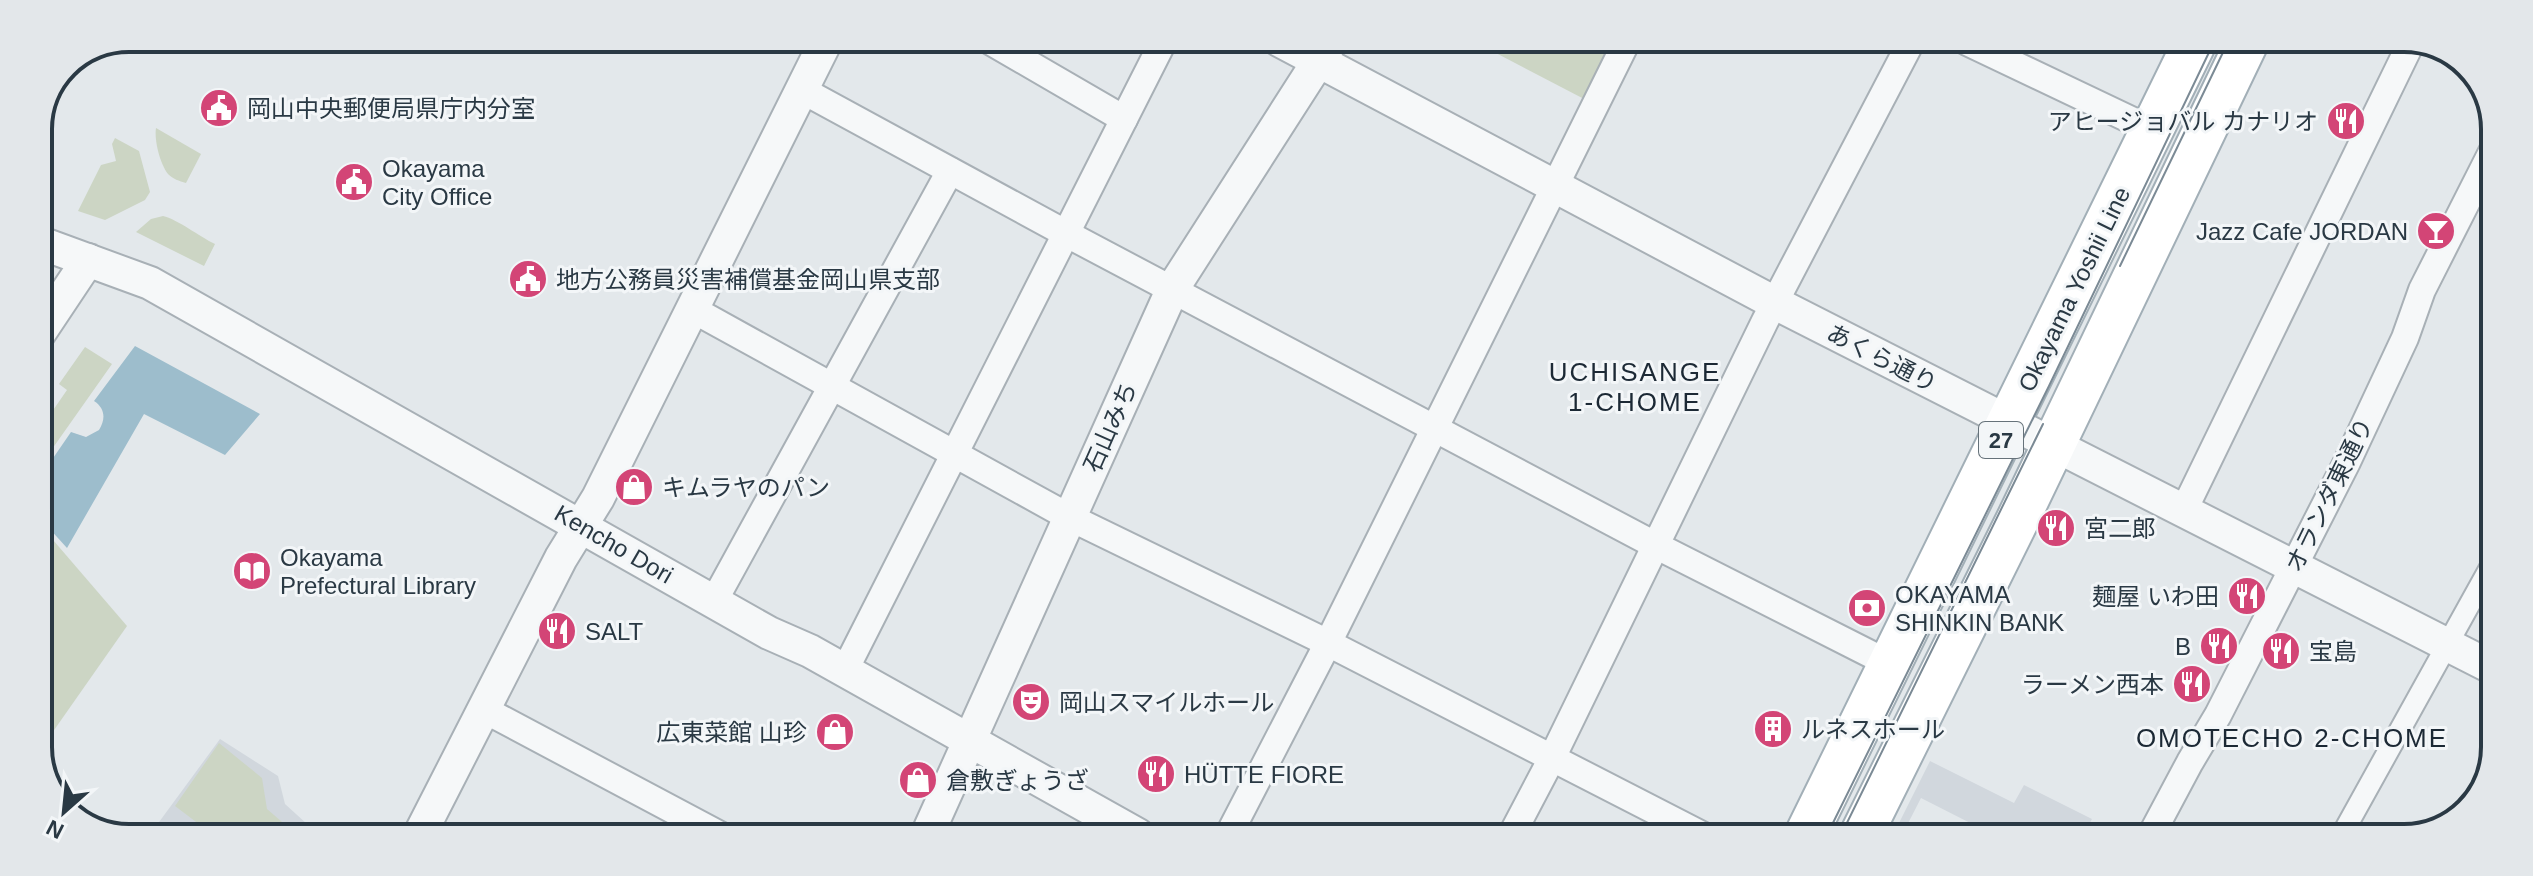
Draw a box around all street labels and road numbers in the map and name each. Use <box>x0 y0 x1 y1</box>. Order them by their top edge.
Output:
street label: Okayama Yoshii Line <box>2013 182 2135 396</box>
street label: あくら通り <box>1822 319 1942 397</box>
street label: 石山みち <box>1078 378 1142 476</box>
street label: オランダ東通り <box>2280 414 2378 576</box>
road number: 27 <box>1979 422 2023 458</box>
street label: Kencho Dori <box>550 499 678 589</box>

